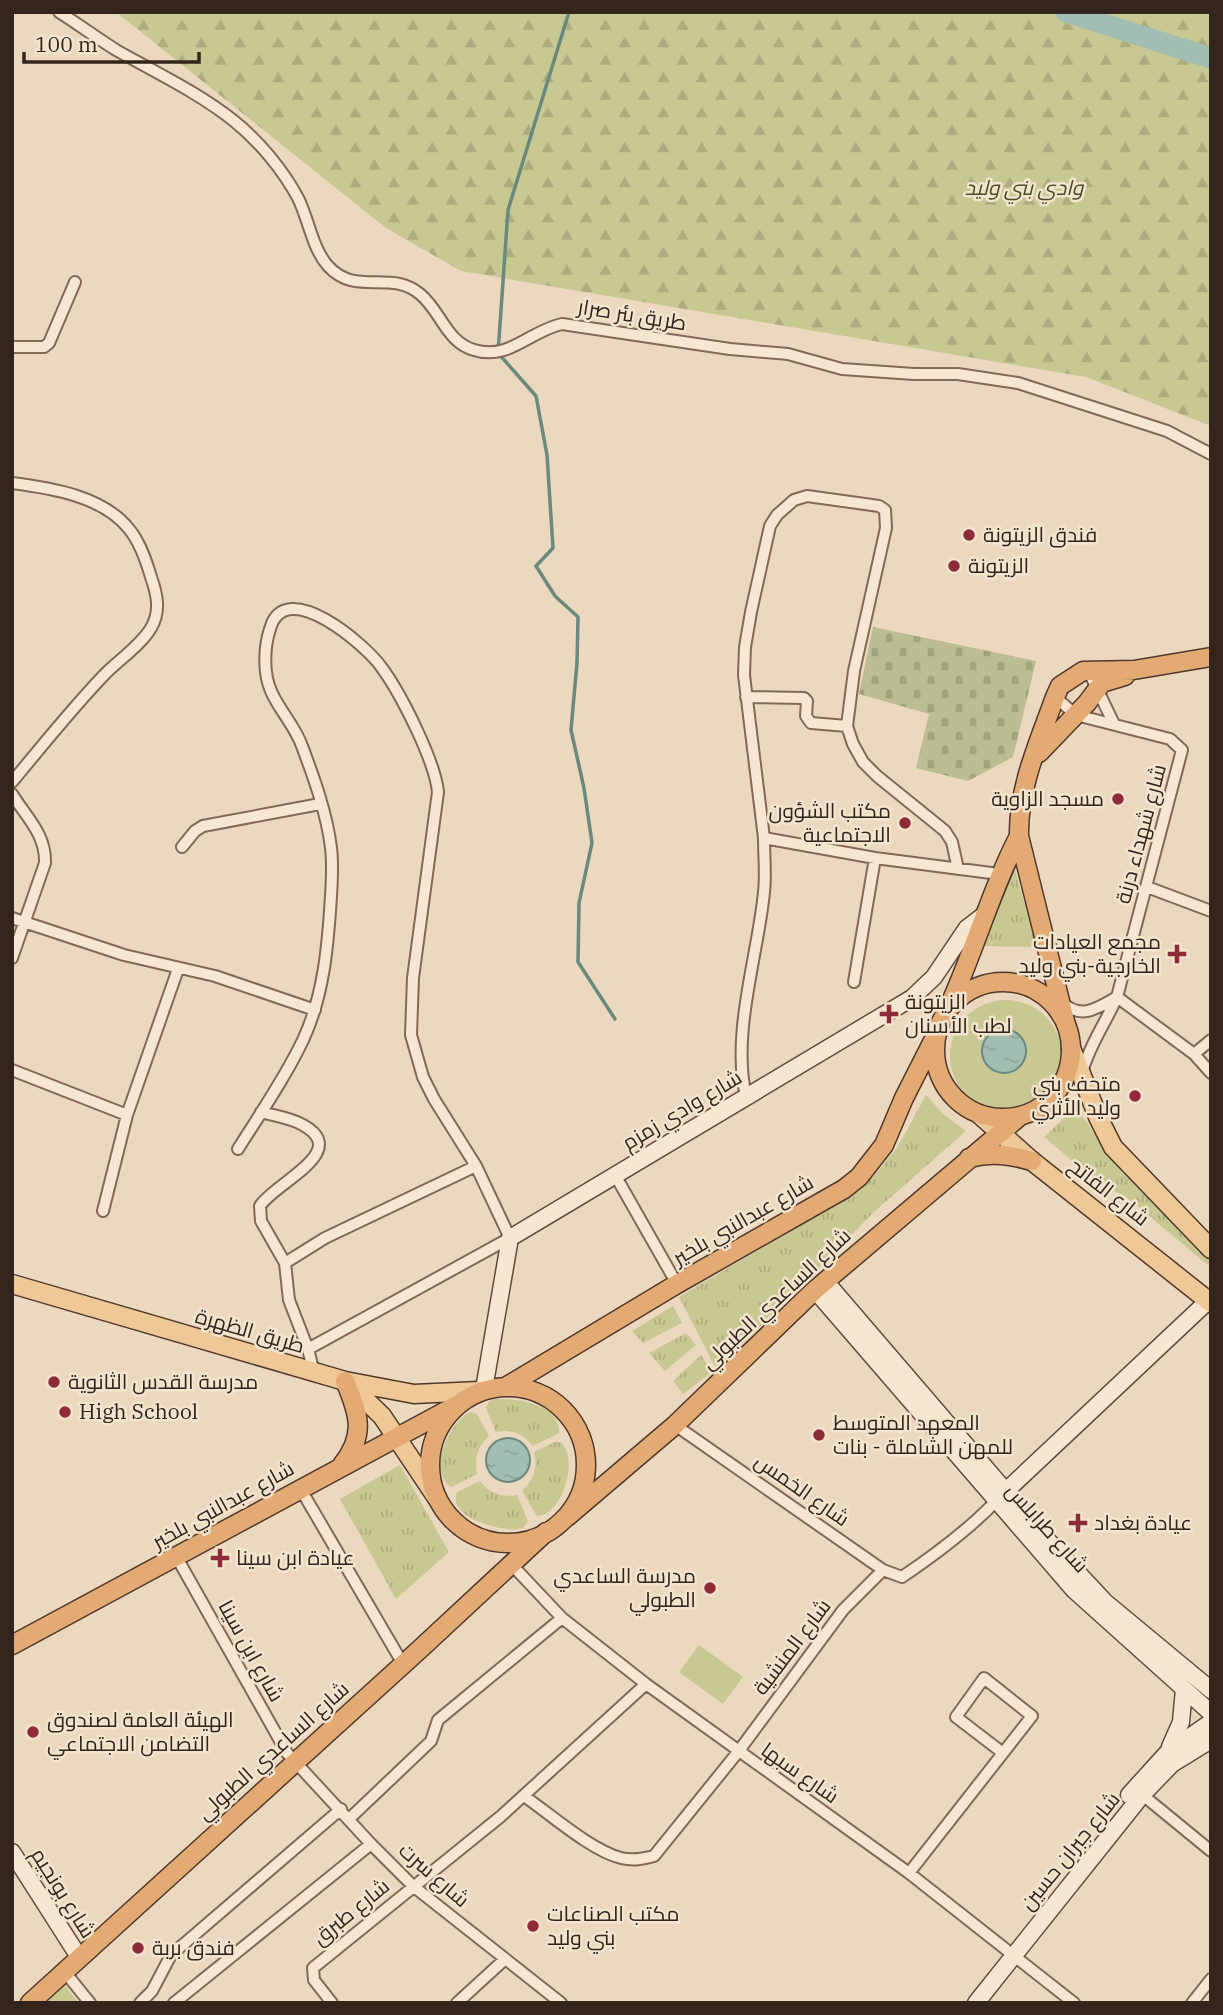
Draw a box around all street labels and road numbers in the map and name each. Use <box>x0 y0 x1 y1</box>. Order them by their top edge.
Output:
street label: طريق بئر صرار <box>575 291 689 336</box>
street label: شارع شهداء درنة <box>1108 761 1173 907</box>
street label: شارع وادي زمزم <box>616 1062 748 1158</box>
street label: شارع الفاتح <box>1063 1151 1156 1232</box>
street label: شارع عبدالنبي بلخير <box>666 1167 820 1274</box>
street label: شارع الساعدي الطبولي <box>694 1221 858 1377</box>
street label: طريق الظهرة <box>192 1301 308 1359</box>
street label: شارع الخمس <box>749 1446 856 1533</box>
street label: شارع عبدالنبي بلخير <box>146 1453 300 1558</box>
street label: شارع طرابلس <box>999 1477 1095 1579</box>
street label: شارع المنشية <box>746 1593 837 1701</box>
street label: شارع ابن سينا <box>212 1595 291 1707</box>
street label: شارع الساعدي الطبولي <box>190 1674 356 1828</box>
street label: شارع سبها <box>755 1735 845 1810</box>
street label: شارع جبران حسين <box>1013 1785 1126 1916</box>
street label: شارع سرت <box>393 1836 476 1914</box>
street label: شارع بونجيم <box>24 1842 103 1943</box>
street label: شارع طبرق <box>306 1871 395 1952</box>

